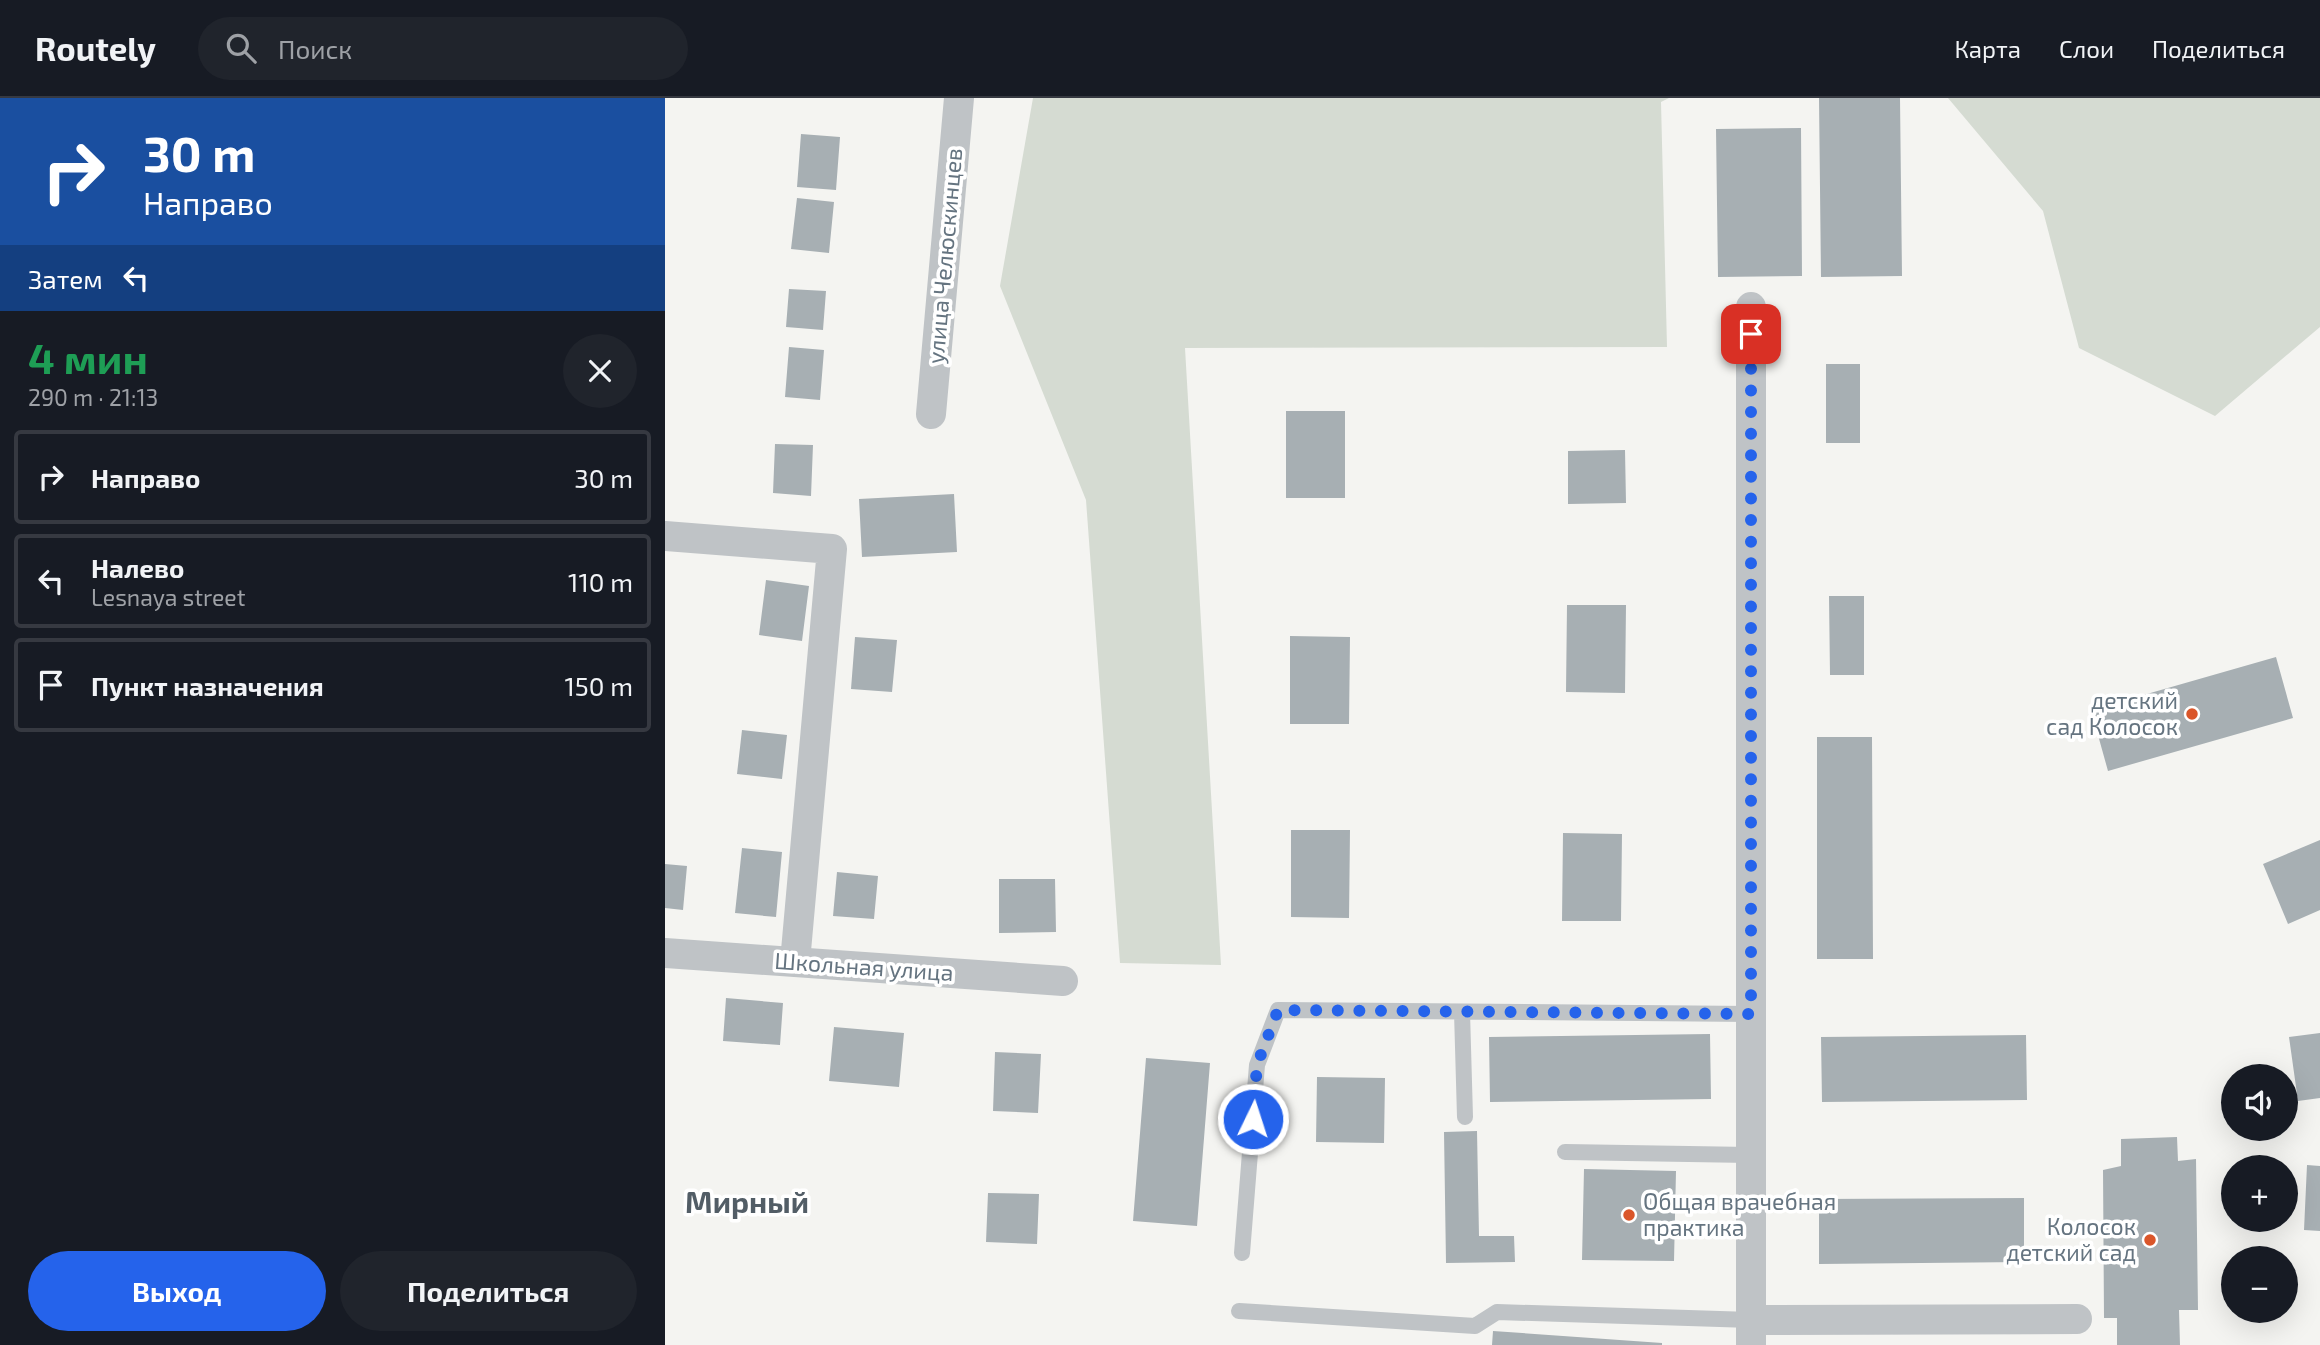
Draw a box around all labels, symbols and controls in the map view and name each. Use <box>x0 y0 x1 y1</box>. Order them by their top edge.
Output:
search box <box>198 17 688 80</box>
text: Routely <box>35 28 156 68</box>
icon: search <box>222 29 260 67</box>
text: Поиск <box>278 33 352 64</box>
text: Карта <box>1954 34 2021 63</box>
text: Слои <box>2059 34 2114 63</box>
text: Поделиться <box>2152 34 2285 63</box>
text: 30 m <box>143 123 255 182</box>
icon: right <box>28 126 119 217</box>
street label: улица Челюскинцев <box>921 147 968 365</box>
text: Направо <box>143 183 273 221</box>
icon: left <box>117 259 155 297</box>
text: Затем <box>28 263 103 294</box>
pin <box>1721 304 1781 364</box>
icon: arrive <box>1732 315 1770 353</box>
text: 4 мин <box>28 332 148 382</box>
button: close <box>563 334 637 408</box>
text: 290 m · 21:13 <box>28 383 158 411</box>
icon: right <box>32 458 70 496</box>
text: Направо <box>91 462 200 493</box>
text: 30 m <box>574 462 633 493</box>
text: Налево <box>91 552 184 583</box>
icon: left <box>32 562 70 600</box>
text: 110 m <box>568 566 633 597</box>
text: Lesnaya street <box>91 583 245 611</box>
icon: arrive <box>32 666 70 704</box>
text: Пункт назначения <box>91 670 324 701</box>
text: 150 m <box>564 670 633 701</box>
place label: детский сад Колосок <box>2046 686 2178 740</box>
marker: детский сад Колосок <box>2184 706 2200 722</box>
street label: Школьная улица <box>774 946 954 987</box>
map controls <box>2221 1064 2298 1323</box>
button: sound <box>2221 1064 2298 1141</box>
position arrow <box>1216 1082 1290 1156</box>
button: + <box>2221 1155 2298 1232</box>
district label: Мирный <box>685 1183 809 1219</box>
place label: Общая врачебная практика <box>1643 1187 1836 1241</box>
marker: Общая врачебная практика <box>1621 1207 1637 1223</box>
place label: Колосок детский сад <box>2006 1212 2136 1266</box>
marker: Колосок детский сад <box>2142 1232 2158 1248</box>
button: − <box>2221 1246 2298 1323</box>
button: Выход <box>28 1251 326 1331</box>
button: Поделиться <box>340 1251 637 1331</box>

